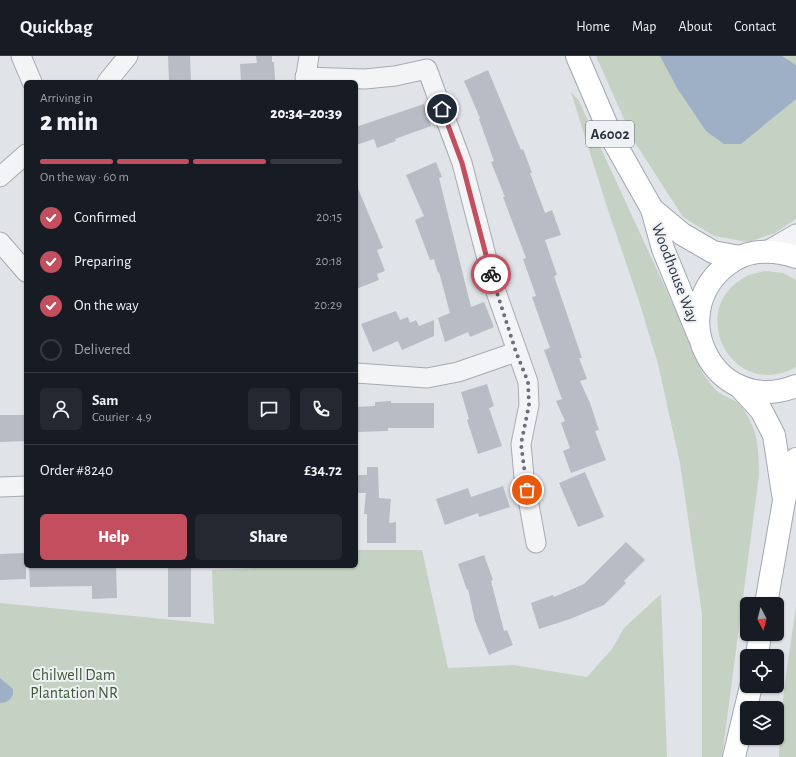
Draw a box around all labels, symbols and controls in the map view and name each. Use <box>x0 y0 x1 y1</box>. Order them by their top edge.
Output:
text: Quickbag <box>20 18 92 37</box>
text: Home <box>576 20 610 34</box>
text: Map <box>632 20 656 34</box>
text: About <box>678 20 712 34</box>
text: Contact <box>734 20 776 34</box>
text: Arriving in <box>40 92 93 105</box>
pin <box>425 92 459 126</box>
icon: home <box>431 98 453 120</box>
text: 20:34–20:39 <box>270 106 342 121</box>
text: 2 min <box>40 109 98 135</box>
road number: A6002 <box>586 121 634 147</box>
text: On the way · 60 m <box>40 171 129 184</box>
icon: check <box>40 207 62 229</box>
text: Confirmed <box>74 210 136 225</box>
text: 20:15 <box>316 211 342 224</box>
street label: Woodhouse Way <box>648 221 701 326</box>
icon: check <box>40 251 62 273</box>
text: Preparing <box>74 254 131 269</box>
courier <box>471 254 511 294</box>
text: 20:18 <box>316 255 342 268</box>
icon: bike <box>480 263 502 285</box>
icon: check <box>40 295 62 317</box>
text: On the way <box>74 298 139 313</box>
text: 20:29 <box>314 299 342 312</box>
text: Delivered <box>74 342 131 357</box>
button: person <box>40 388 82 430</box>
button: chat <box>248 388 290 430</box>
button: phone <box>300 388 342 430</box>
text: Sam <box>92 393 118 408</box>
text: Courier · 4.9 <box>92 411 152 424</box>
text: Order #8240 <box>40 463 113 478</box>
text: £34.72 <box>304 463 342 478</box>
pin <box>510 473 544 507</box>
icon: bag <box>516 479 538 501</box>
button: Help <box>40 514 187 560</box>
button: Share <box>195 514 342 560</box>
north arrow <box>740 597 784 641</box>
map controls <box>740 597 784 745</box>
button: locate <box>740 649 784 693</box>
park label: Chilwell Dam Plantation NR <box>30 667 118 701</box>
button: layers <box>740 701 784 745</box>

